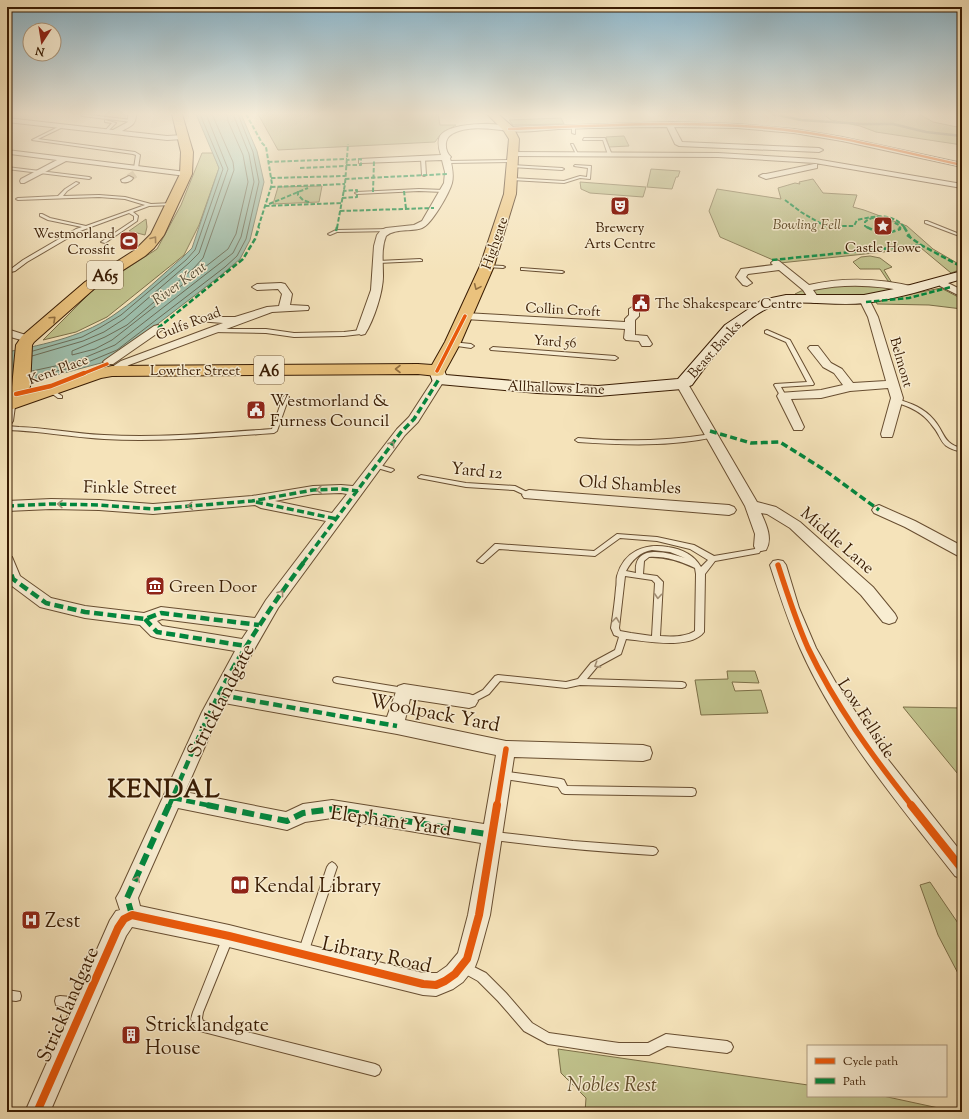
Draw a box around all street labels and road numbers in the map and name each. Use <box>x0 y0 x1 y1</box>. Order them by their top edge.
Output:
street label: Highgate <box>478 215 514 273</box>
road number: A65 <box>87 261 123 289</box>
street label: Collin Croft <box>525 299 601 323</box>
street label: Gulfs Road <box>153 303 224 346</box>
street label: Beast Banks <box>684 317 747 384</box>
street label: Yard 56 <box>533 332 577 354</box>
street label: Belmont <box>883 335 917 390</box>
street label: Kent Place <box>26 351 92 391</box>
road number: A6 <box>254 356 284 384</box>
street label: Lowther Street <box>150 362 240 382</box>
street label: Allhallows Lane <box>507 377 605 401</box>
street label: Yard 12 <box>450 457 504 487</box>
street label: Old Shambles <box>578 470 682 502</box>
street label: Finkle Street <box>83 476 177 502</box>
street label: Middle Lane <box>794 502 879 581</box>
street label: Stricklandgate <box>181 639 263 763</box>
street label: Low Fellside <box>831 675 900 764</box>
street label: Woolpack Yard <box>367 688 502 741</box>
street label: Elephant Yard <box>328 800 453 845</box>
street label: Library Road <box>319 931 434 982</box>
street label: Stricklandgate <box>31 942 108 1068</box>

